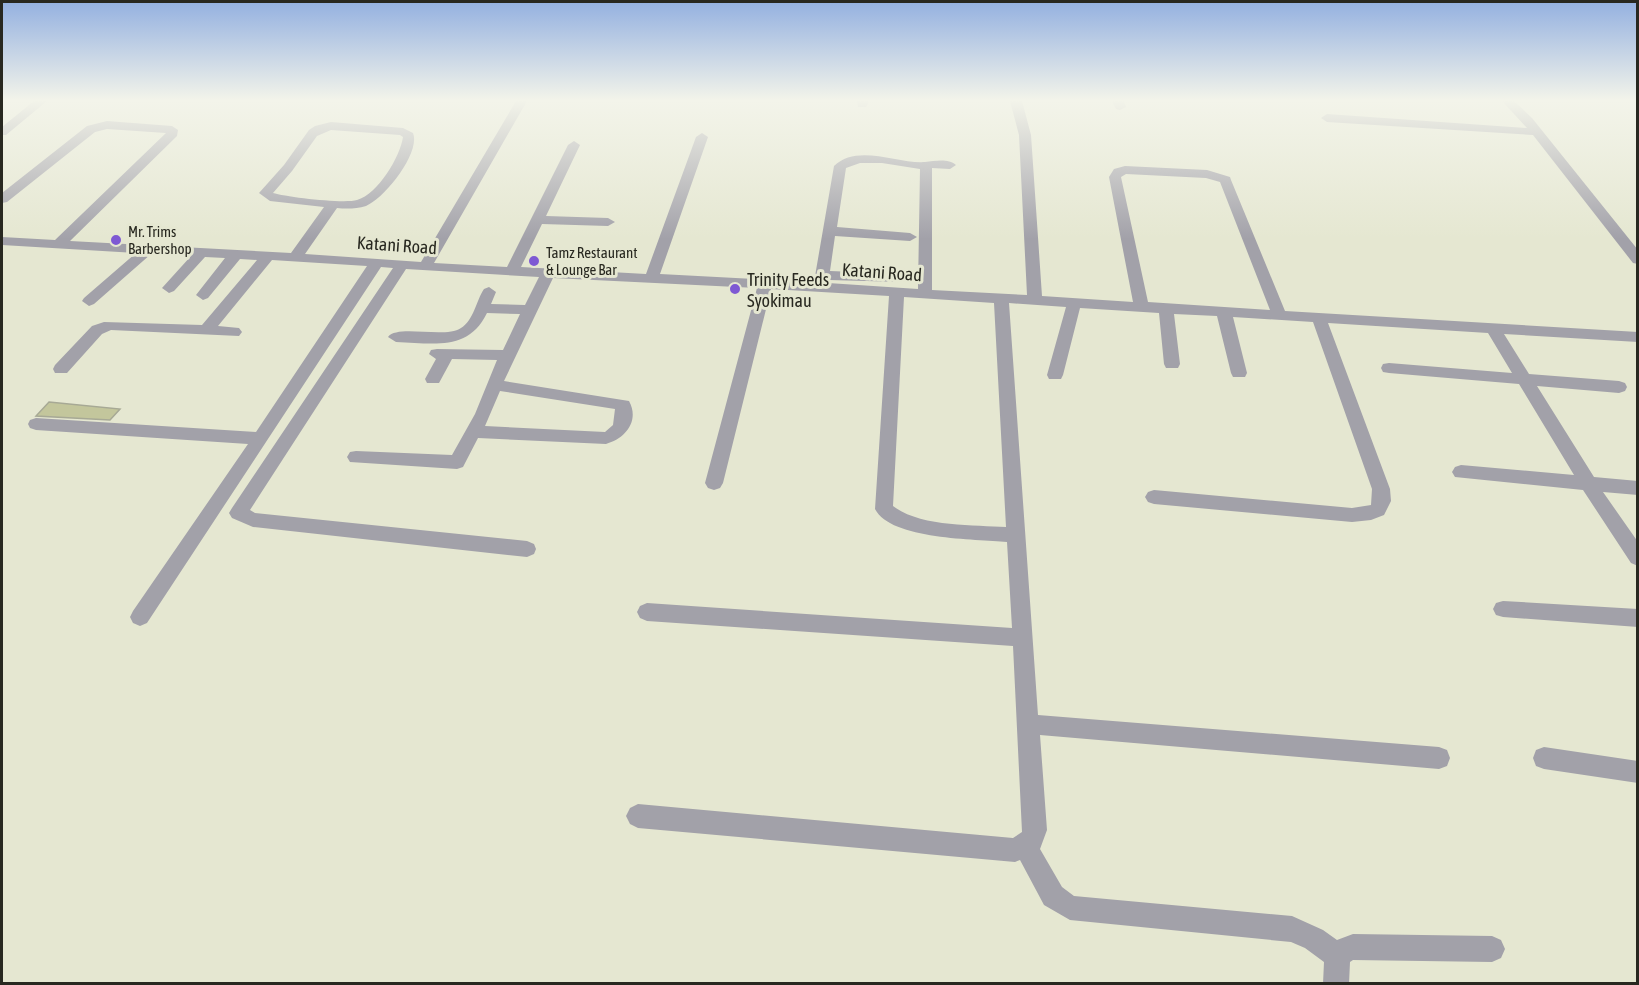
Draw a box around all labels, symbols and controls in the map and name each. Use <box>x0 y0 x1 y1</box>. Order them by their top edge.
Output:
place label: Mr. Trims Barbershop <box>128 223 192 257</box>
street label: Katani Road <box>356 232 438 258</box>
marker: Mr. Trims Barbershop <box>109 233 123 247</box>
place label: Tamz Restaurant & Lounge Bar <box>546 244 638 278</box>
marker: Tamz Restaurant & Lounge Bar <box>527 254 541 268</box>
street label: Katani Road <box>841 259 923 285</box>
place label: Trinity Feeds Syokimau <box>747 269 829 311</box>
marker: Trinity Feeds Syokimau <box>728 282 742 296</box>

